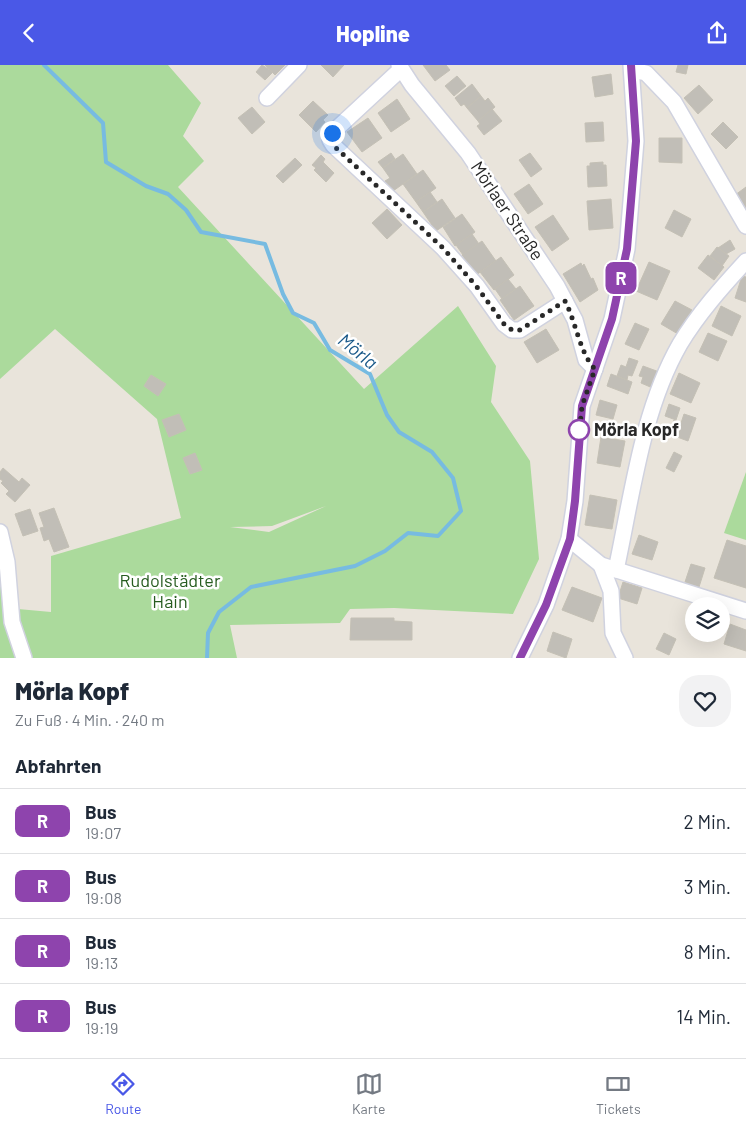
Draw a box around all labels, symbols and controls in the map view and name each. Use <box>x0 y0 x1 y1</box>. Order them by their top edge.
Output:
icon: back <box>15 19 43 47</box>
icon: share <box>703 19 731 47</box>
text: Hopline <box>336 20 410 46</box>
your location <box>320 121 345 146</box>
street label: Mörlaer Straße <box>467 157 549 264</box>
line badge: R <box>605 262 637 294</box>
text: R <box>615 267 627 289</box>
water label: Mörla <box>334 328 383 373</box>
place label: Mörla Kopf <box>594 418 679 440</box>
marker: Mörla Kopf <box>568 419 590 441</box>
park label: Rudolstädter Hain <box>120 569 221 612</box>
map controls <box>685 597 730 642</box>
button: layers <box>685 597 730 642</box>
button: heart <box>679 675 731 727</box>
text: Mörla Kopf <box>15 676 129 705</box>
text: Zu Fuß · 4 Min. · 240 m <box>15 710 165 729</box>
text: Abfahrten <box>15 754 101 777</box>
text: Bus <box>85 800 117 823</box>
text: R <box>37 810 48 832</box>
text: 2 Min. <box>683 810 731 833</box>
text: 19:07 <box>85 823 121 842</box>
text: Bus <box>85 865 117 888</box>
text: R <box>37 875 48 897</box>
text: 3 Min. <box>684 875 731 898</box>
text: 19:08 <box>85 888 122 907</box>
text: Bus <box>85 930 117 953</box>
text: R <box>37 940 48 962</box>
text: 8 Min. <box>684 940 731 963</box>
text: 19:13 <box>85 953 118 972</box>
text: Bus <box>85 995 117 1018</box>
text: R <box>37 1005 48 1027</box>
text: 14 Min. <box>677 1005 731 1028</box>
text: 19:19 <box>85 1018 118 1037</box>
tab: Route <box>105 1070 141 1117</box>
tab: Karte <box>352 1070 385 1117</box>
tab: Tickets <box>596 1070 641 1117</box>

